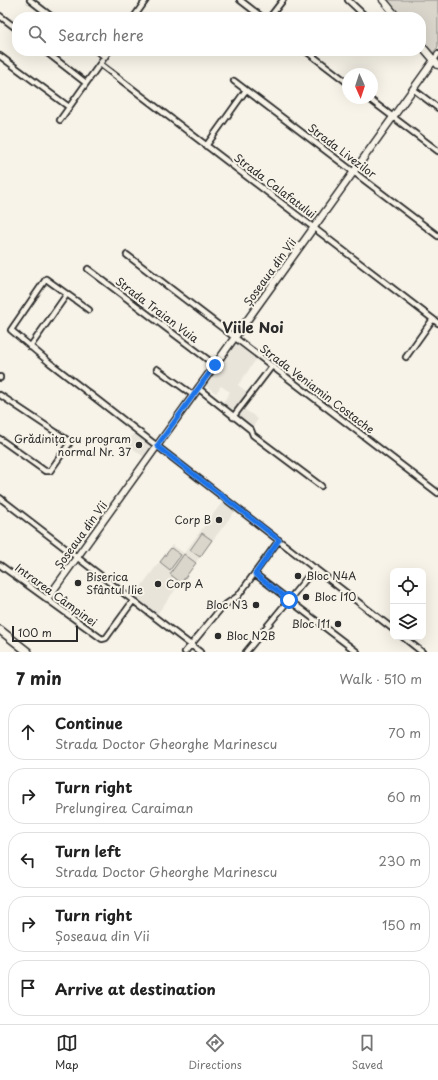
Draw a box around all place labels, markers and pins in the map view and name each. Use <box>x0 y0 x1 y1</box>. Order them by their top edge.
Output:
place label: Grădinița cu program normal Nr. 37 <box>14 430 131 460</box>
marker: Grădinița cu program normal Nr. 37 <box>134 440 144 450</box>
place label: Corp B <box>175 511 211 528</box>
marker: Corp B <box>214 515 224 525</box>
place label: Bloc N4A <box>306 567 356 584</box>
place label: Biserica Sfântul Ilie <box>86 568 143 598</box>
marker: Bloc N4A <box>293 571 303 581</box>
place label: Corp A <box>166 575 204 592</box>
marker: Biserica Sfântul Ilie <box>73 578 83 588</box>
marker: Corp A <box>153 579 163 589</box>
place label: Bloc I10 <box>314 588 356 605</box>
marker: Bloc I10 <box>301 592 311 602</box>
place label: Bloc N3 <box>205 596 248 613</box>
marker: Bloc N3 <box>251 600 261 610</box>
place label: Bloc I11 <box>291 615 330 632</box>
marker: Bloc I11 <box>333 619 343 629</box>
place label: Bloc N2B <box>226 627 275 644</box>
marker: Bloc N2B <box>213 631 223 641</box>

